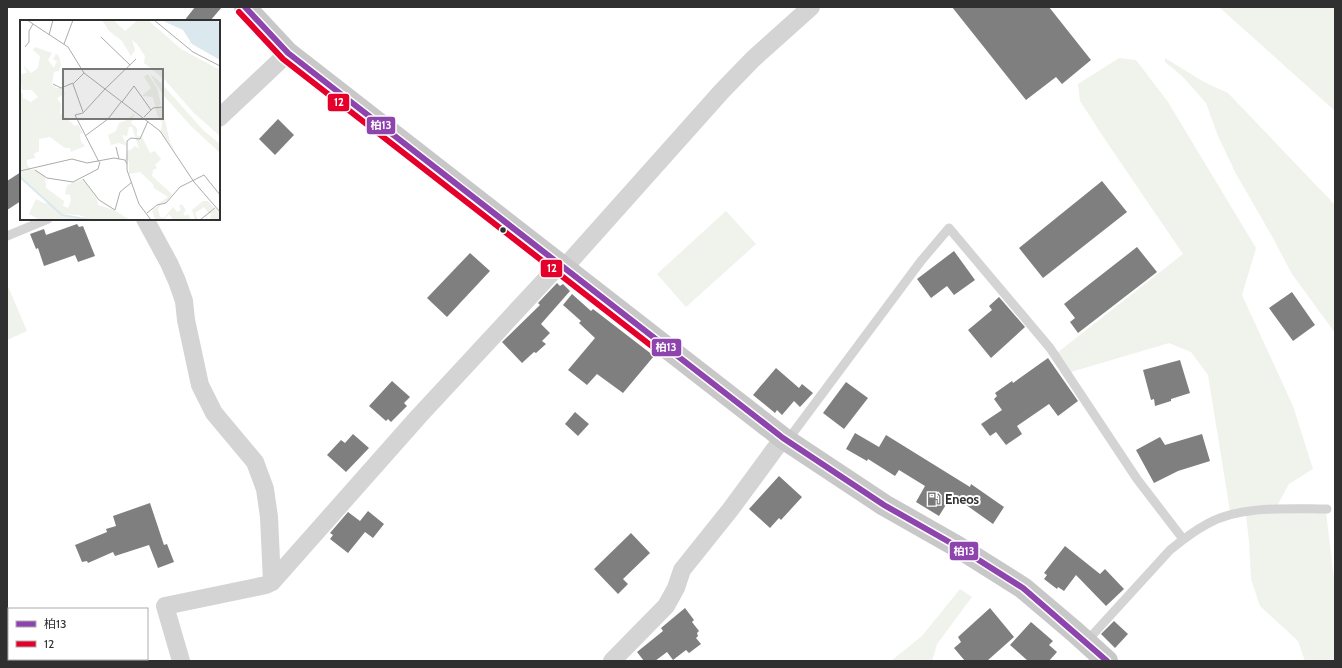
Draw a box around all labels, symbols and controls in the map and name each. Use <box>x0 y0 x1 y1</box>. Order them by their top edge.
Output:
inset map <box>20 20 220 220</box>
line badge: 12 <box>327 93 350 112</box>
text: 12 <box>334 95 344 109</box>
line badge: 柏13 <box>366 116 396 135</box>
text: 柏13 <box>371 118 392 132</box>
unlabelled marker <box>498 225 508 235</box>
line badge: 12 <box>540 259 563 278</box>
text: 12 <box>547 261 557 275</box>
line badge: 柏13 <box>651 338 682 357</box>
text: 柏13 <box>656 340 677 354</box>
fuel station icon: Eneos <box>926 491 942 507</box>
place label: Eneos <box>945 491 980 507</box>
line badge: 柏13 <box>949 541 979 561</box>
text: 柏13 <box>954 544 975 558</box>
legend <box>8 608 148 660</box>
text: 柏13 <box>44 616 66 631</box>
text: 12 <box>44 636 54 651</box>

